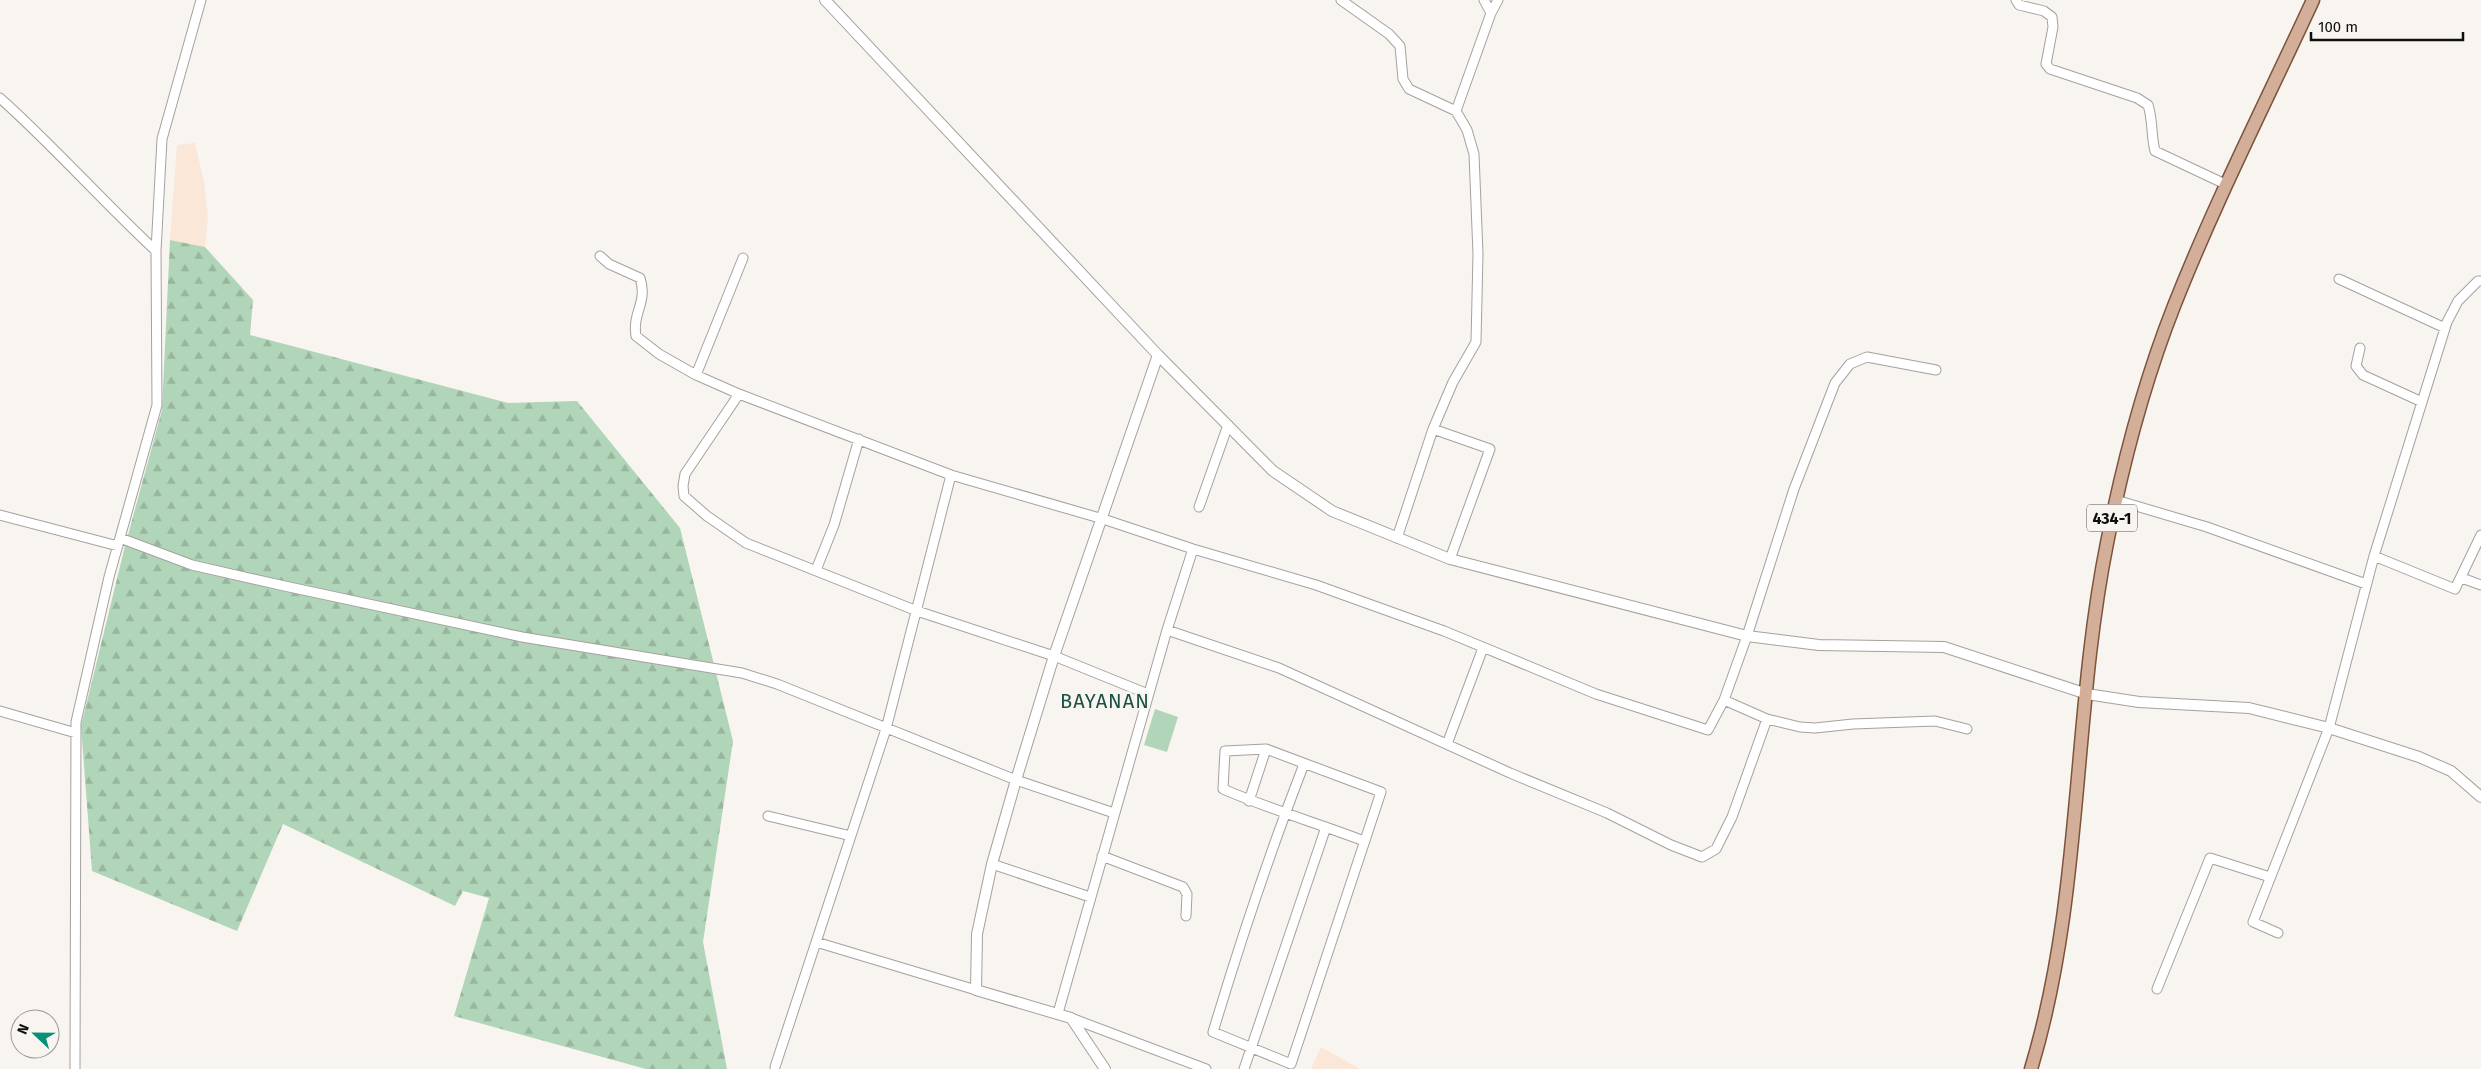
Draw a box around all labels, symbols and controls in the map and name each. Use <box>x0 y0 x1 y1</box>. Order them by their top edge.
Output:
scale bar <box>2311 10 2464 42</box>
text: 100 m <box>2318 18 2358 36</box>
road number: 434-1 <box>2087 504 2137 532</box>
district label: BAYANAN <box>1060 689 1150 713</box>
north arrow <box>10 1009 60 1059</box>
text: N <box>14 1022 33 1037</box>

